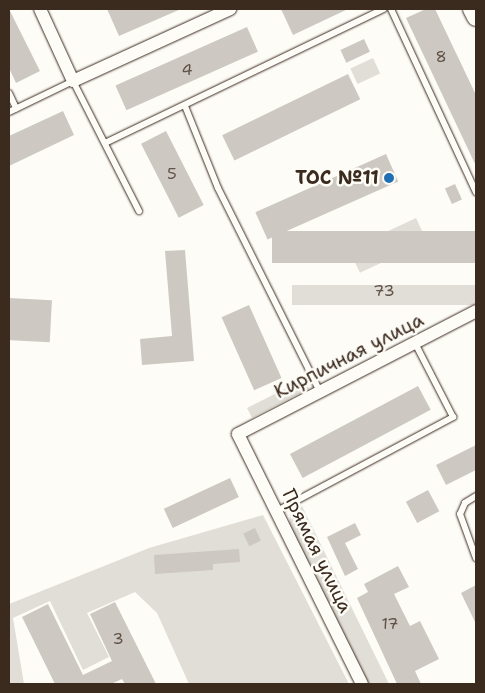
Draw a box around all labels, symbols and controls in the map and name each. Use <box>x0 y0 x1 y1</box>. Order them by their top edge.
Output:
house number: 8 <box>435 47 447 67</box>
house number: 4 <box>181 60 193 80</box>
house number: 5 <box>167 164 177 184</box>
place label: ТОС №11 <box>295 167 379 189</box>
marker: ТОС №11 <box>383 172 395 184</box>
house number: 73 <box>373 281 395 301</box>
street label: Кирпичная улица <box>270 308 428 404</box>
street label: Прямая улица <box>277 485 357 617</box>
house number: 17 <box>381 614 399 634</box>
house number: 3 <box>112 629 124 649</box>

